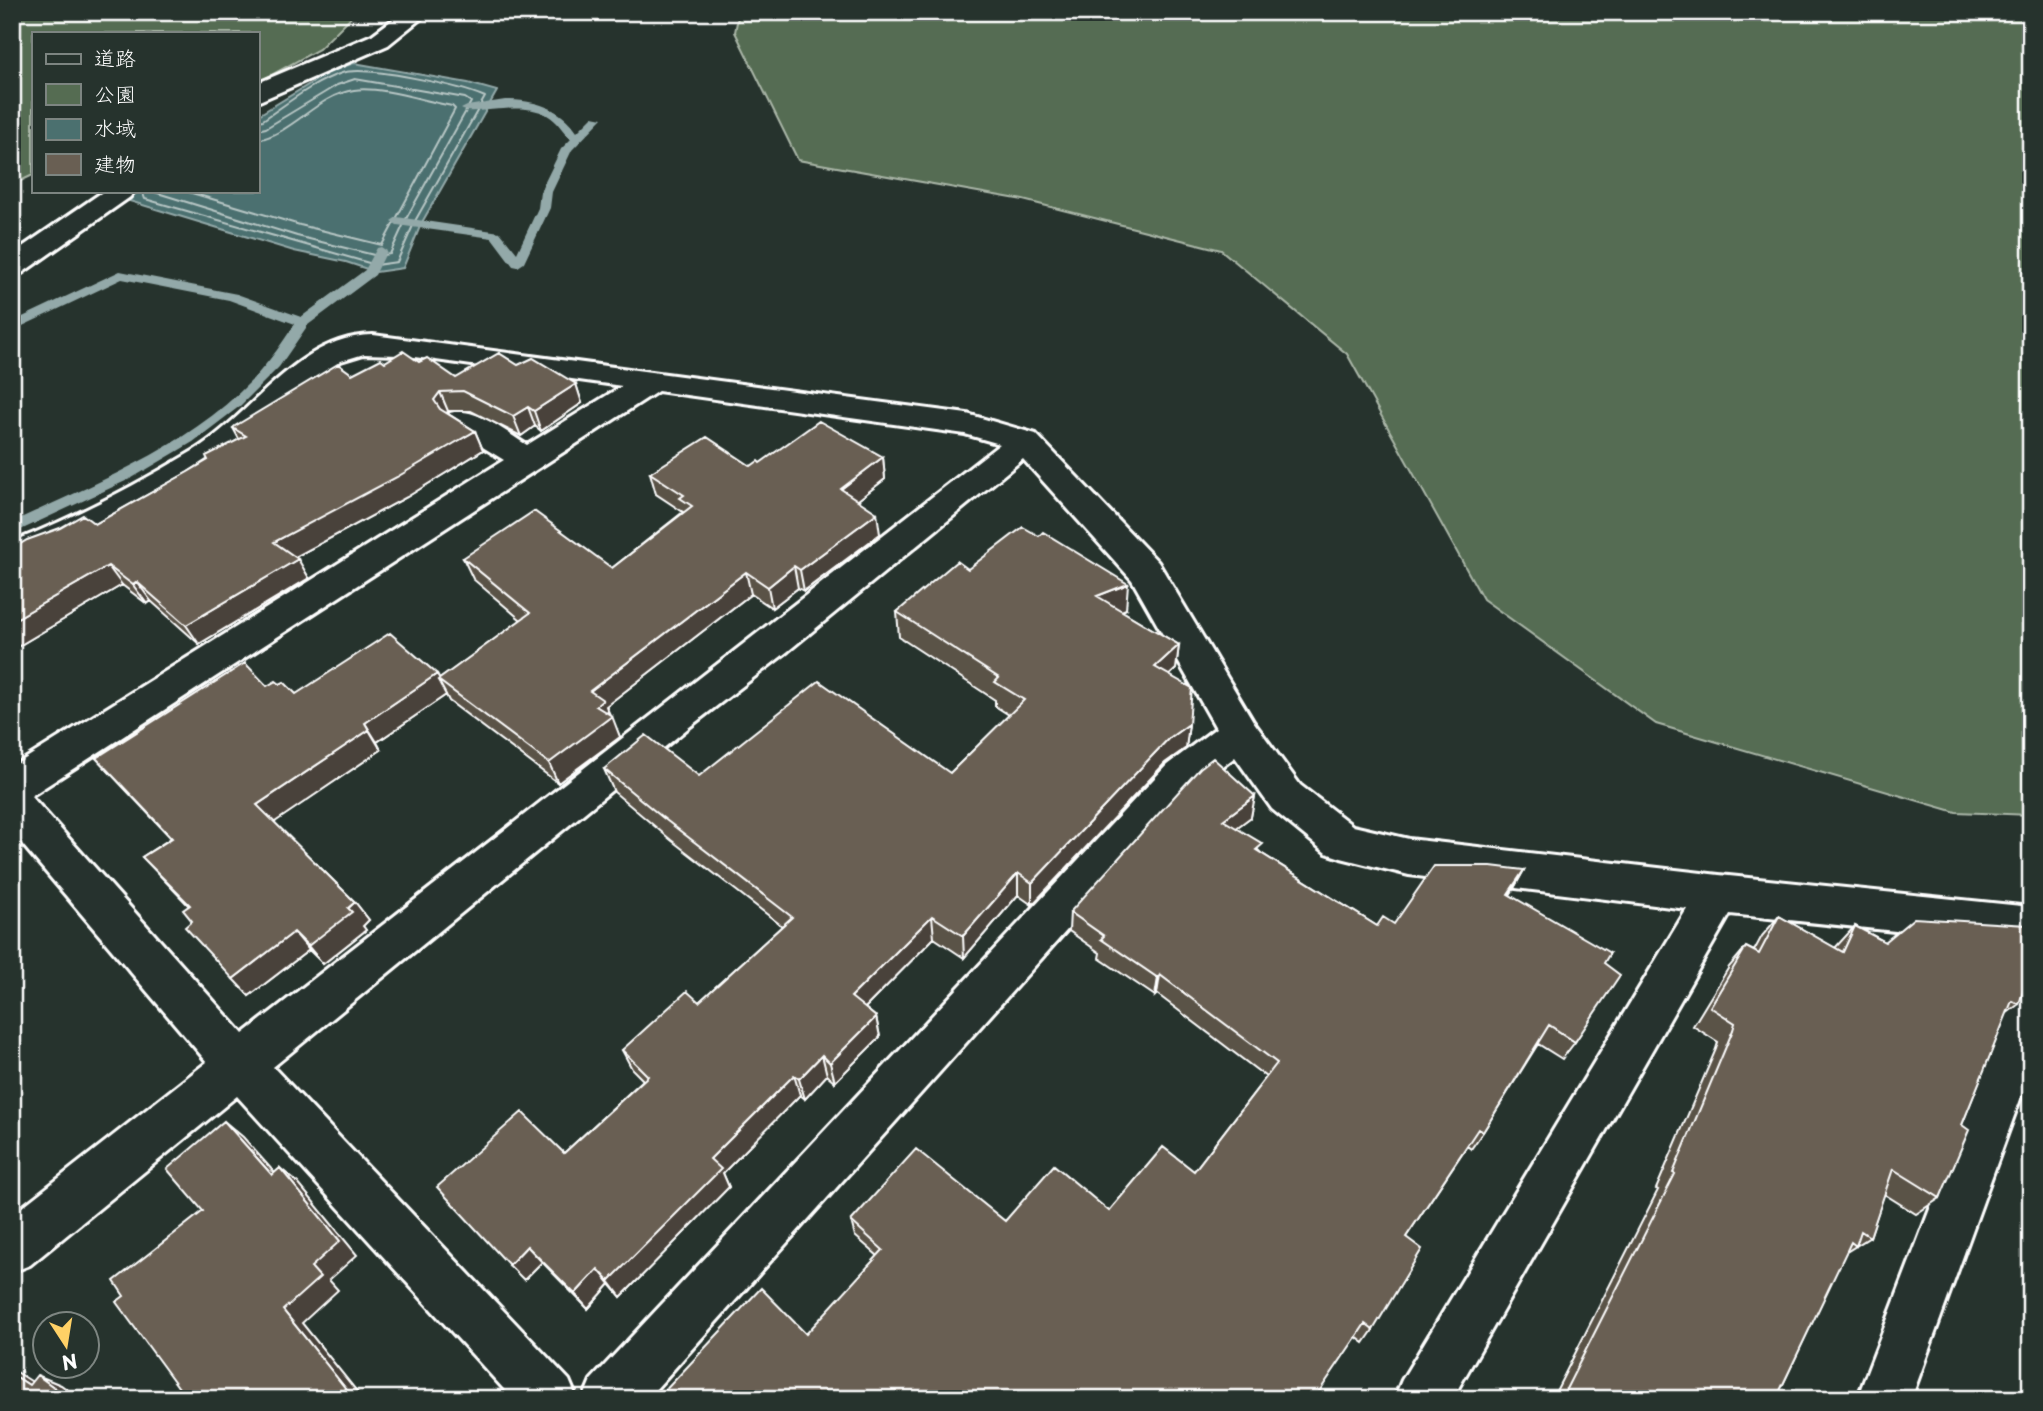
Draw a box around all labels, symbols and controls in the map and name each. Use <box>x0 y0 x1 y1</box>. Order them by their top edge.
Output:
legend <box>32 32 259 192</box>
text: 道路 <box>94 41 136 73</box>
text: 公園 <box>94 77 136 109</box>
text: 水域 <box>94 111 136 143</box>
text: 建物 <box>94 147 136 179</box>
north arrow <box>32 1310 102 1380</box>
text: N <box>59 1347 80 1378</box>

